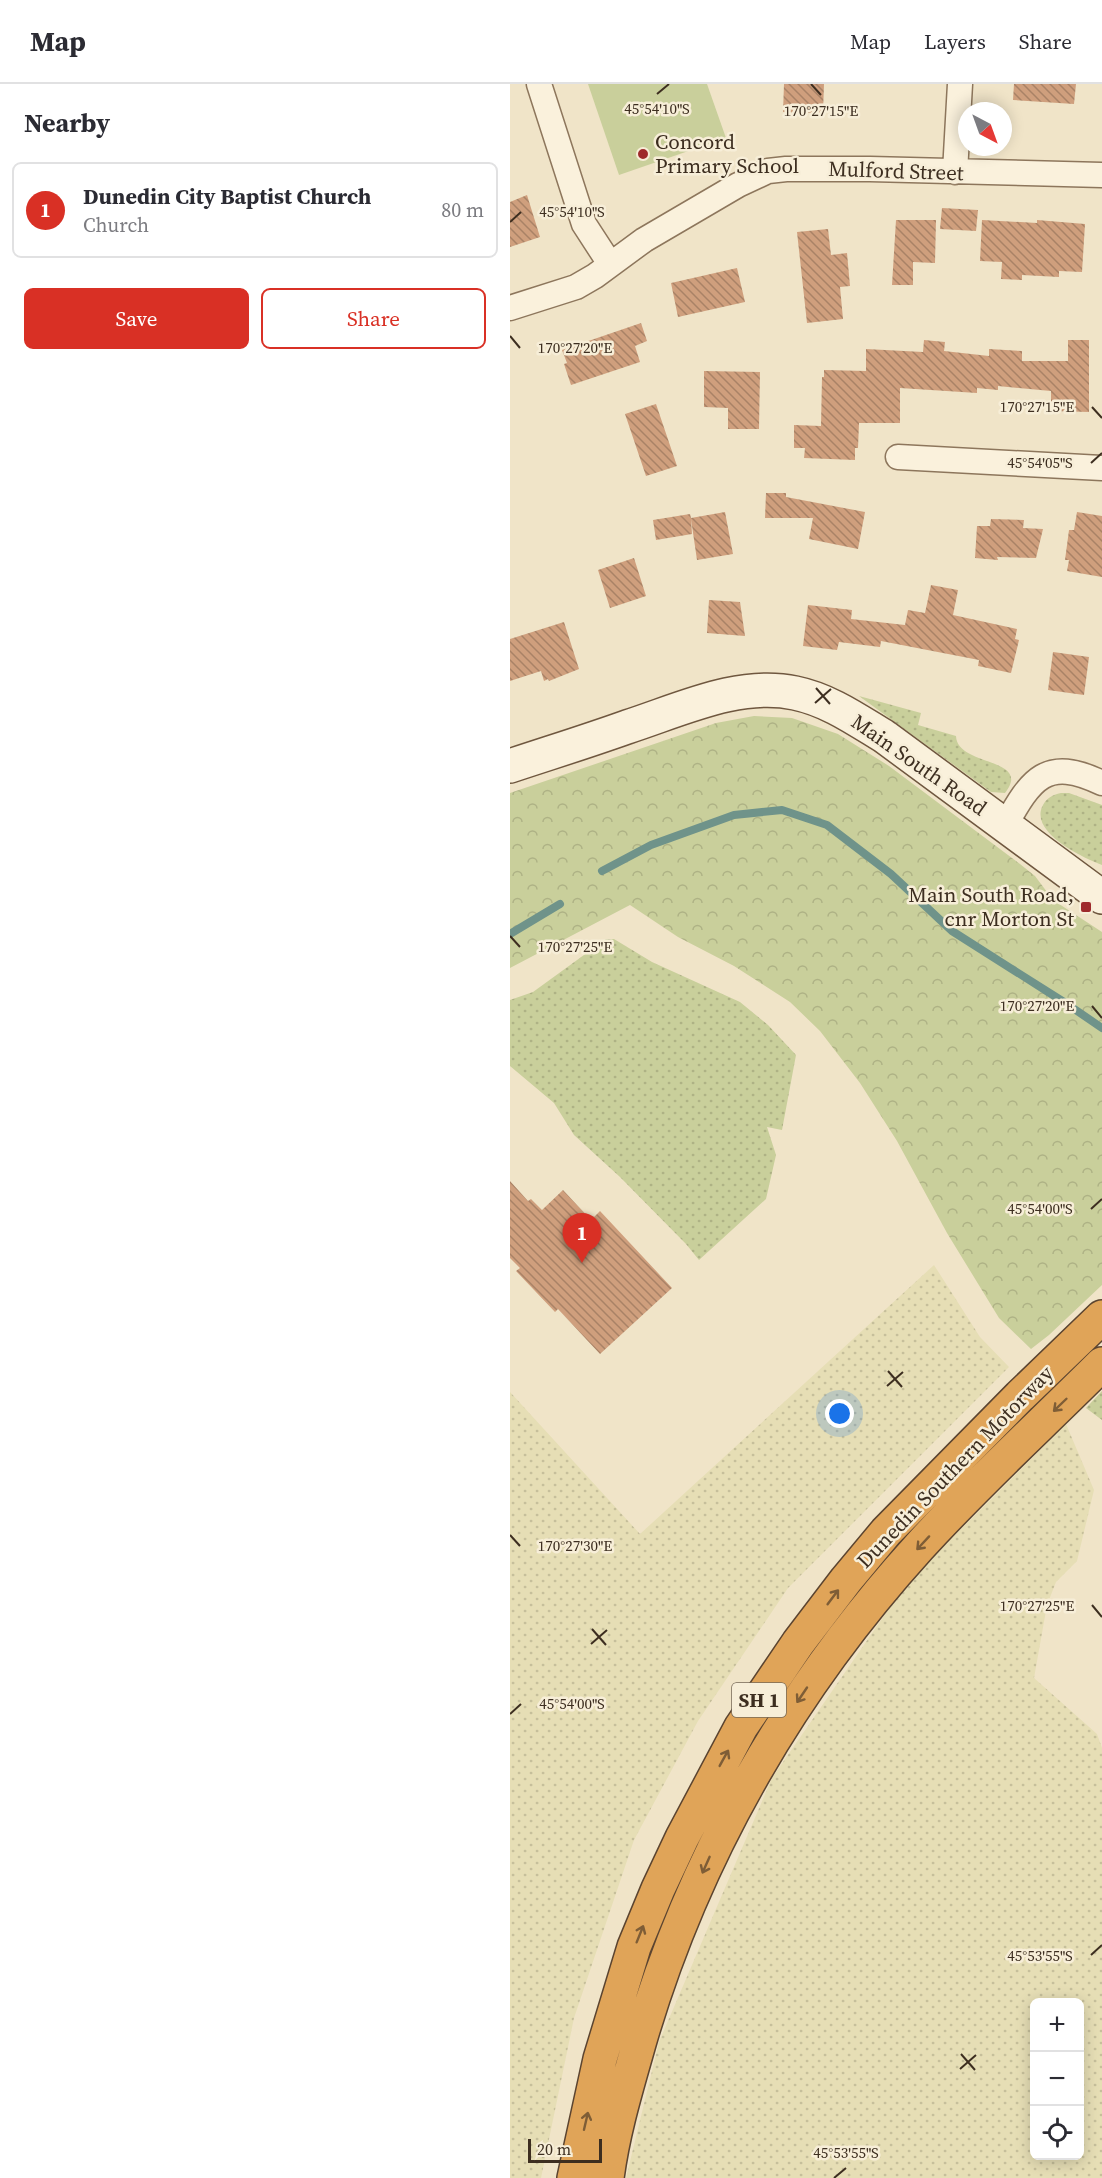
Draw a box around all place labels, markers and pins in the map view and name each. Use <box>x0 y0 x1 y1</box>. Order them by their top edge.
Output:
place label: Concord Primary School <box>655 127 799 180</box>
marker: Concord Primary School <box>636 147 650 161</box>
place label: Main South Road, cnr Morton St <box>908 880 1074 933</box>
marker: Main South Road, cnr Morton St <box>1079 900 1093 914</box>
pin: 1 <box>562 1214 602 1263</box>

